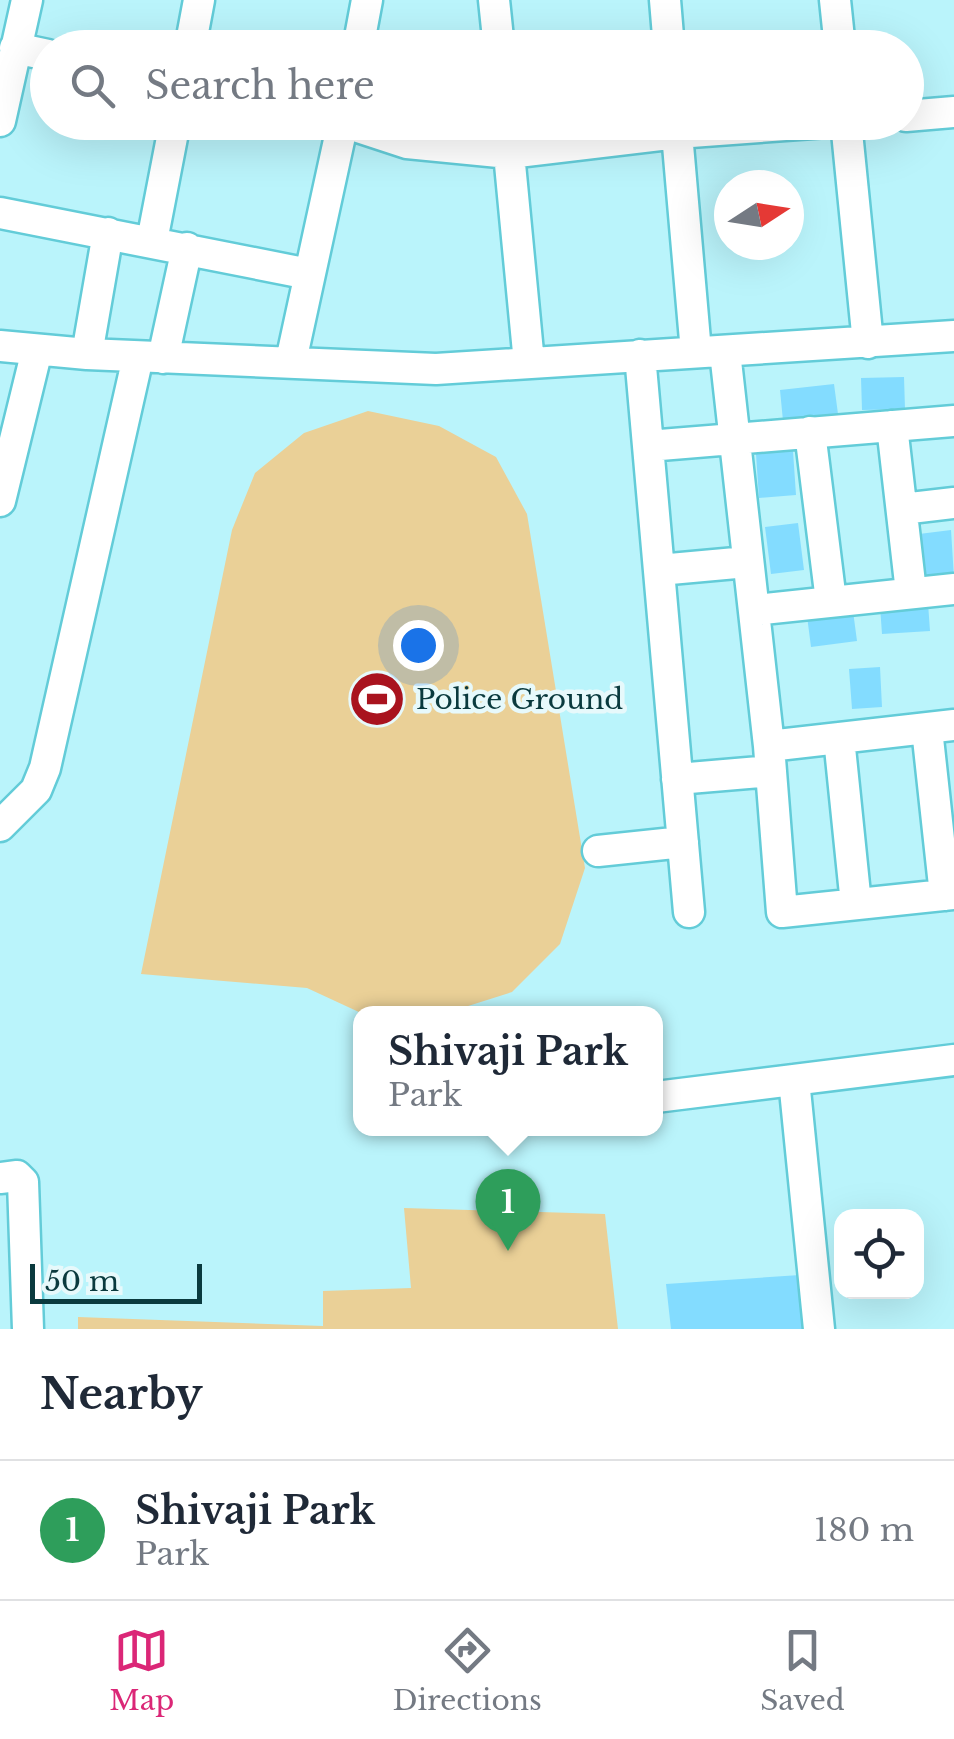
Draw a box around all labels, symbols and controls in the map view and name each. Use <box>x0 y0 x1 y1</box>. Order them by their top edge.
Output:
search box <box>30 30 924 140</box>
icon: search <box>65 58 120 113</box>
text: Search here <box>145 62 375 109</box>
north arrow <box>714 170 804 260</box>
your location <box>393 620 444 671</box>
sports icon: Police Ground <box>347 669 407 729</box>
place label: Police Ground <box>416 682 623 717</box>
popup <box>353 1006 663 1136</box>
text: Shivaji Park <box>388 1028 628 1075</box>
text: Park <box>388 1075 462 1115</box>
pin: 1 <box>476 1168 540 1251</box>
map controls <box>834 1209 924 1299</box>
button: locate <box>834 1209 924 1299</box>
scale bar <box>30 1259 202 1304</box>
text: 50 m <box>45 1264 119 1299</box>
text: Nearby <box>40 1368 203 1420</box>
text: Shivaji Park <box>135 1487 375 1534</box>
text: 1 <box>66 1510 79 1550</box>
text: 180 m <box>814 1510 914 1550</box>
text: Park <box>135 1534 209 1574</box>
tab: Map <box>109 1623 174 1718</box>
tab: Directions <box>393 1623 542 1718</box>
tab: Saved <box>760 1623 845 1718</box>

